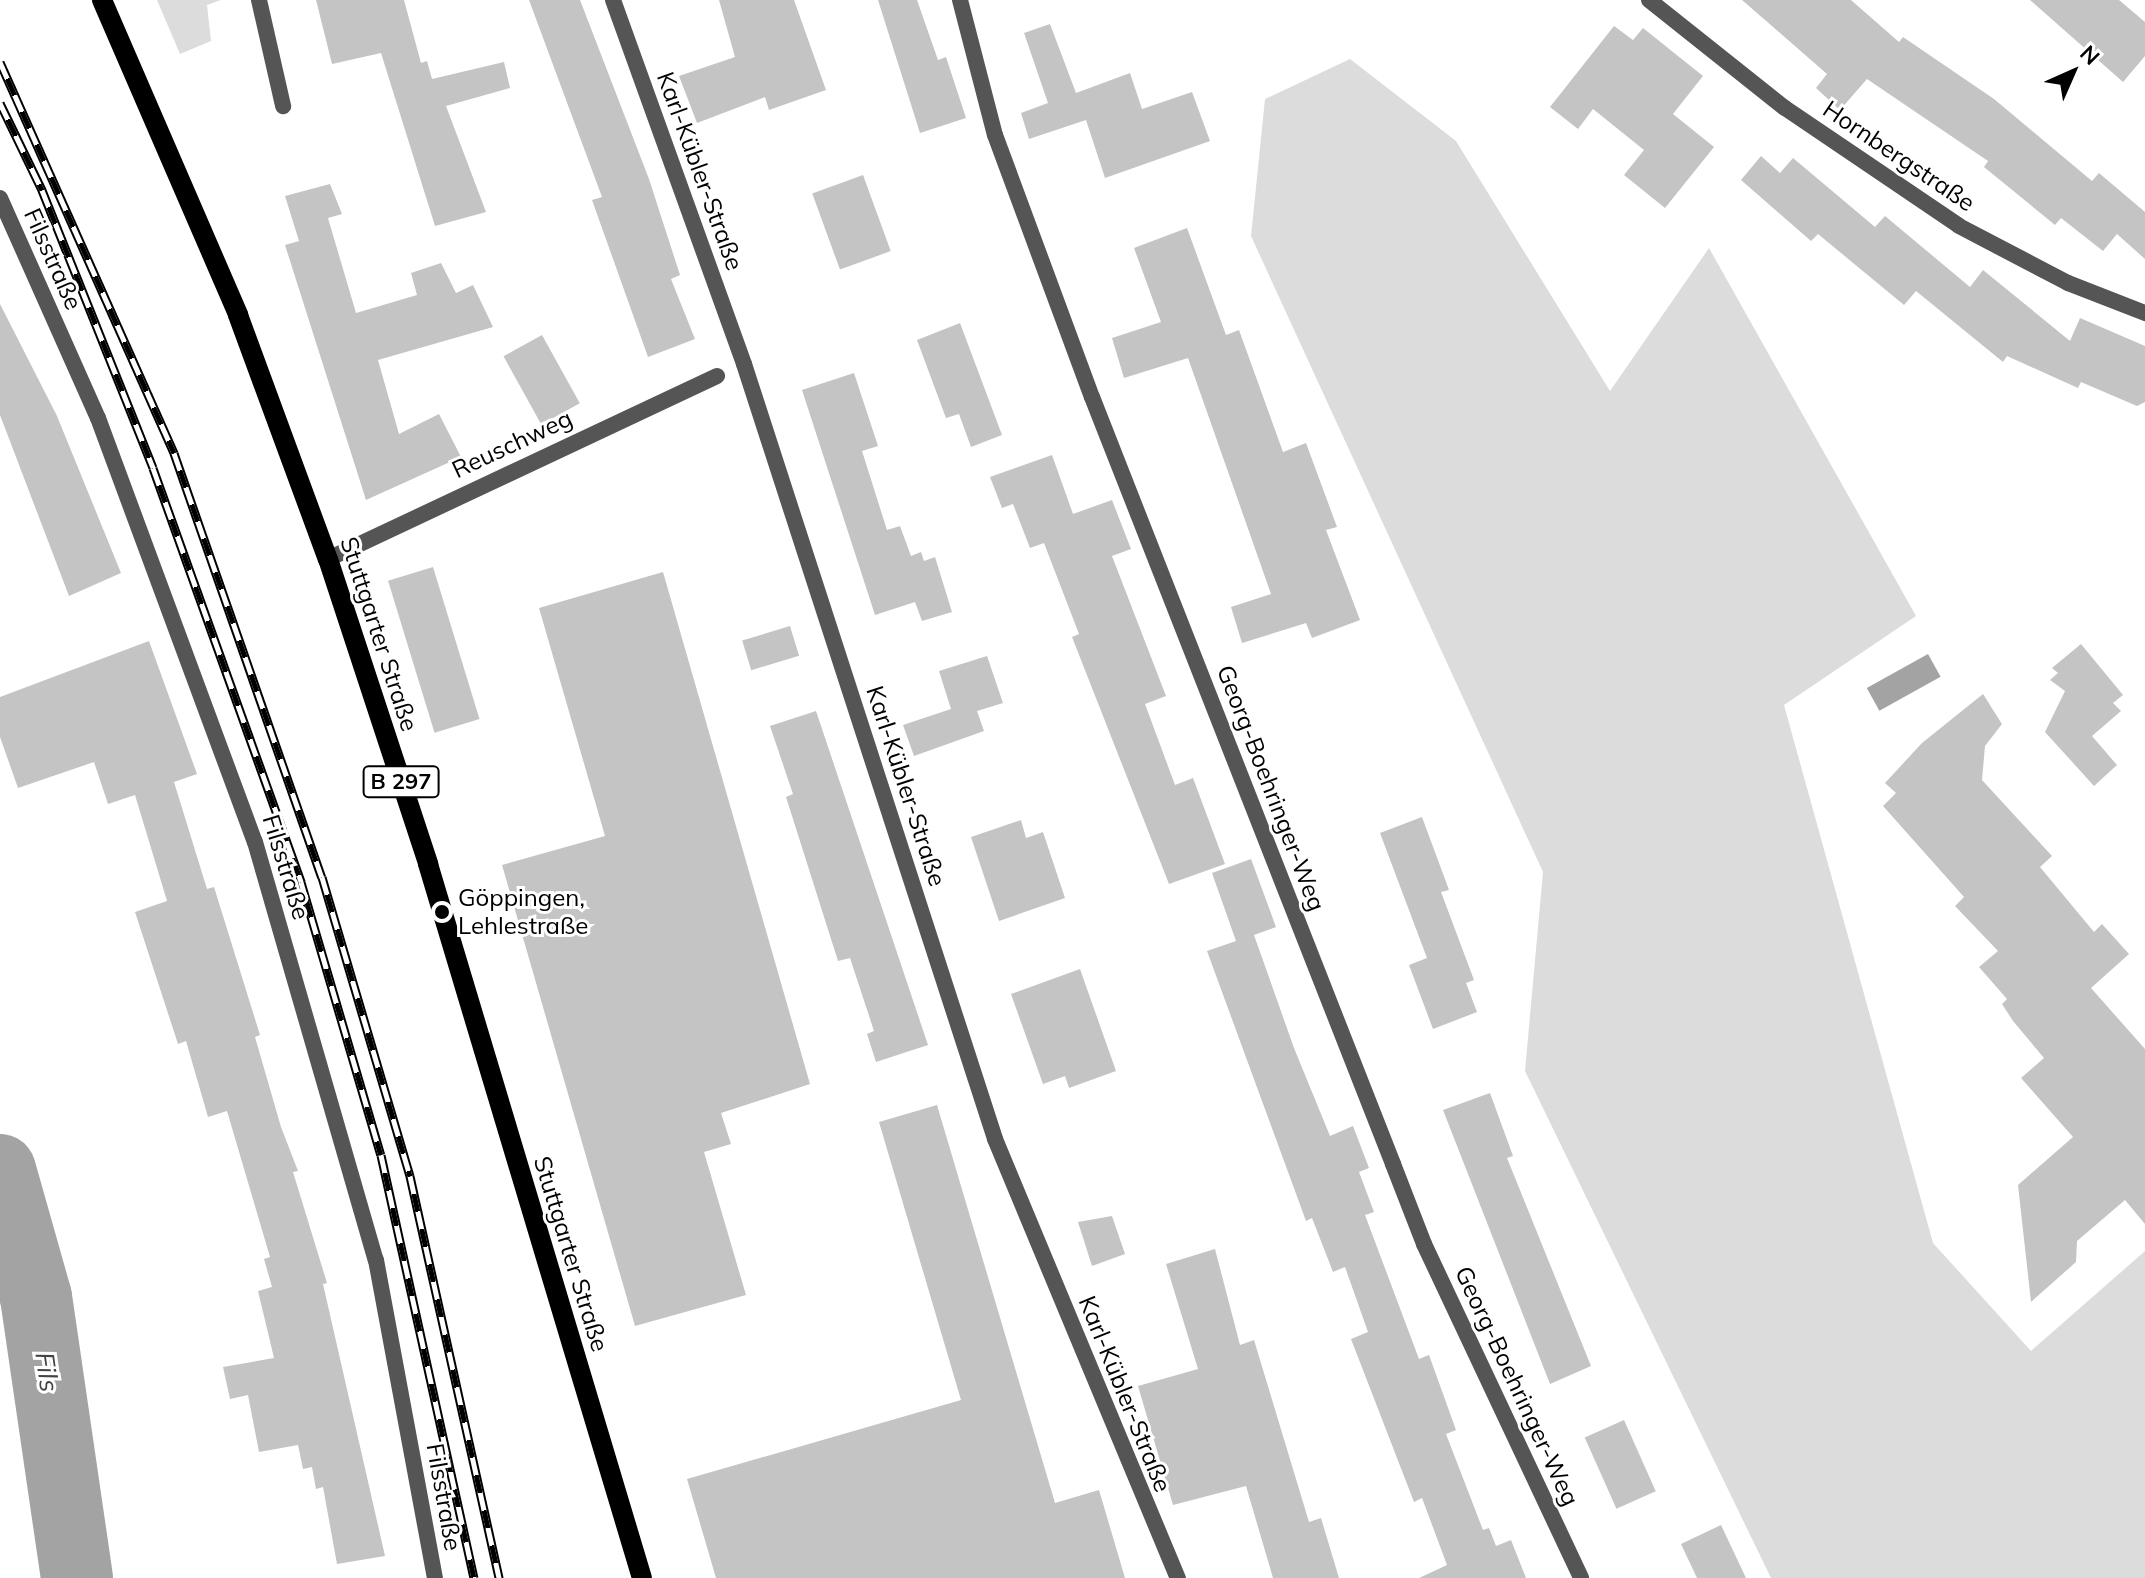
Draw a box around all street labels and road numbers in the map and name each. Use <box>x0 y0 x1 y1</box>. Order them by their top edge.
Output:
street label: Karl-Kübler-Straße <box>651 68 749 274</box>
street label: Hornbergstraße <box>1818 95 1980 217</box>
street label: Filsstraße <box>18 204 88 314</box>
street label: Reuschweg <box>447 404 577 484</box>
street label: Stuttgarter Straße <box>334 533 424 735</box>
street label: Georg-Boehringer-Weg <box>1211 661 1331 915</box>
street label: Karl-Kübler-Straße <box>860 682 952 890</box>
road number: B 297 <box>361 764 441 800</box>
street label: Filsstraße <box>256 811 316 923</box>
street label: Stuttgarter Straße <box>528 1153 614 1355</box>
street label: Georg-Boehringer-Weg <box>1449 1262 1585 1510</box>
street label: Karl-Kübler-Straße <box>1073 1292 1177 1496</box>
street label: Filsstraße <box>420 1441 468 1553</box>

